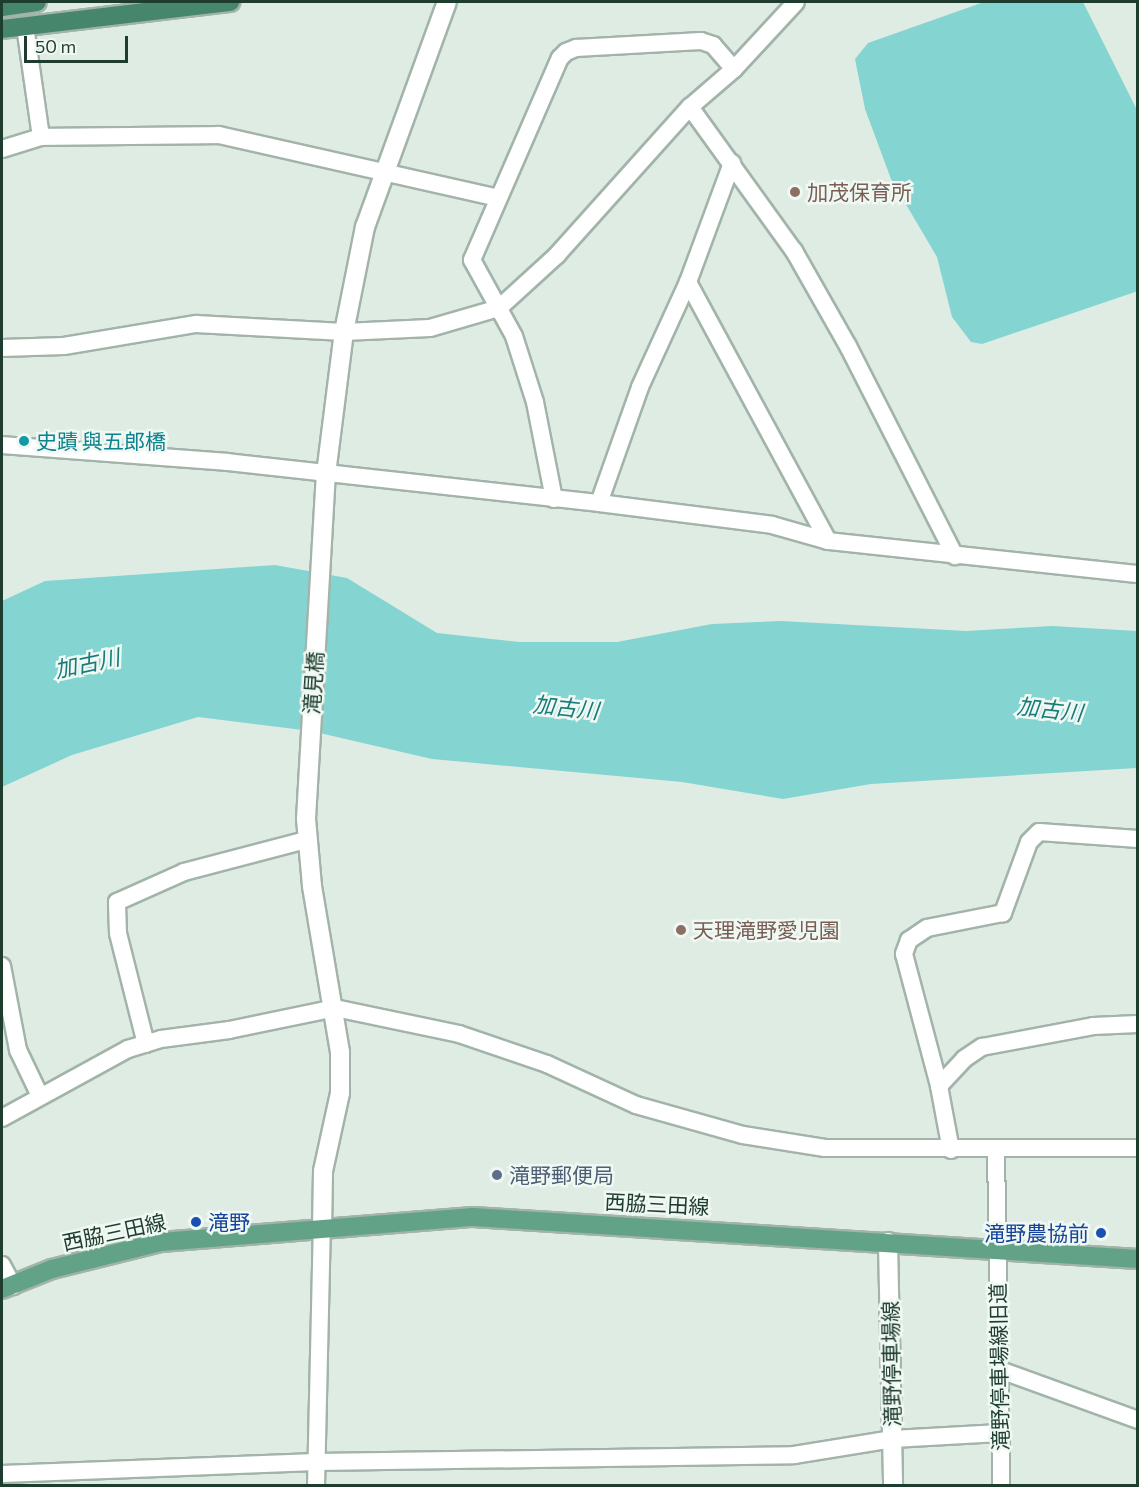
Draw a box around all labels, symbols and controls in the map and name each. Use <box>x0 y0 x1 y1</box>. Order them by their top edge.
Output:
scale bar <box>27 24 130 62</box>
text: 50 m <box>35 35 76 57</box>
place label: 加茂保育所 <box>807 179 912 205</box>
marker: 加茂保育所 <box>788 185 802 199</box>
place label: 史蹟 與五郎橋 <box>36 428 166 454</box>
marker: 史蹟 與五郎橋 <box>17 434 31 448</box>
water label: 加古川 <box>52 643 122 683</box>
street label: 滝見橋 <box>298 651 328 715</box>
water label: 加古川 <box>532 690 600 724</box>
water label: 加古川 <box>1016 692 1084 726</box>
place label: 天理滝野愛児園 <box>693 917 840 943</box>
marker: 天理滝野愛児園 <box>674 923 688 937</box>
place label: 滝野郵便局 <box>509 1162 614 1188</box>
marker: 滝野郵便局 <box>490 1168 504 1182</box>
street label: 西脇三田線 <box>604 1189 710 1219</box>
street label: 西脇三田線 <box>60 1209 168 1255</box>
place label: 滝野 <box>208 1209 250 1235</box>
marker: 滝野 <box>189 1215 203 1229</box>
place label: 滝野農協前 <box>984 1220 1089 1246</box>
marker: 滝野農協前 <box>1094 1226 1108 1240</box>
street label: 滝野停車場線旧道 <box>985 1283 1013 1451</box>
street label: 滝野停車場線 <box>877 1301 905 1427</box>

